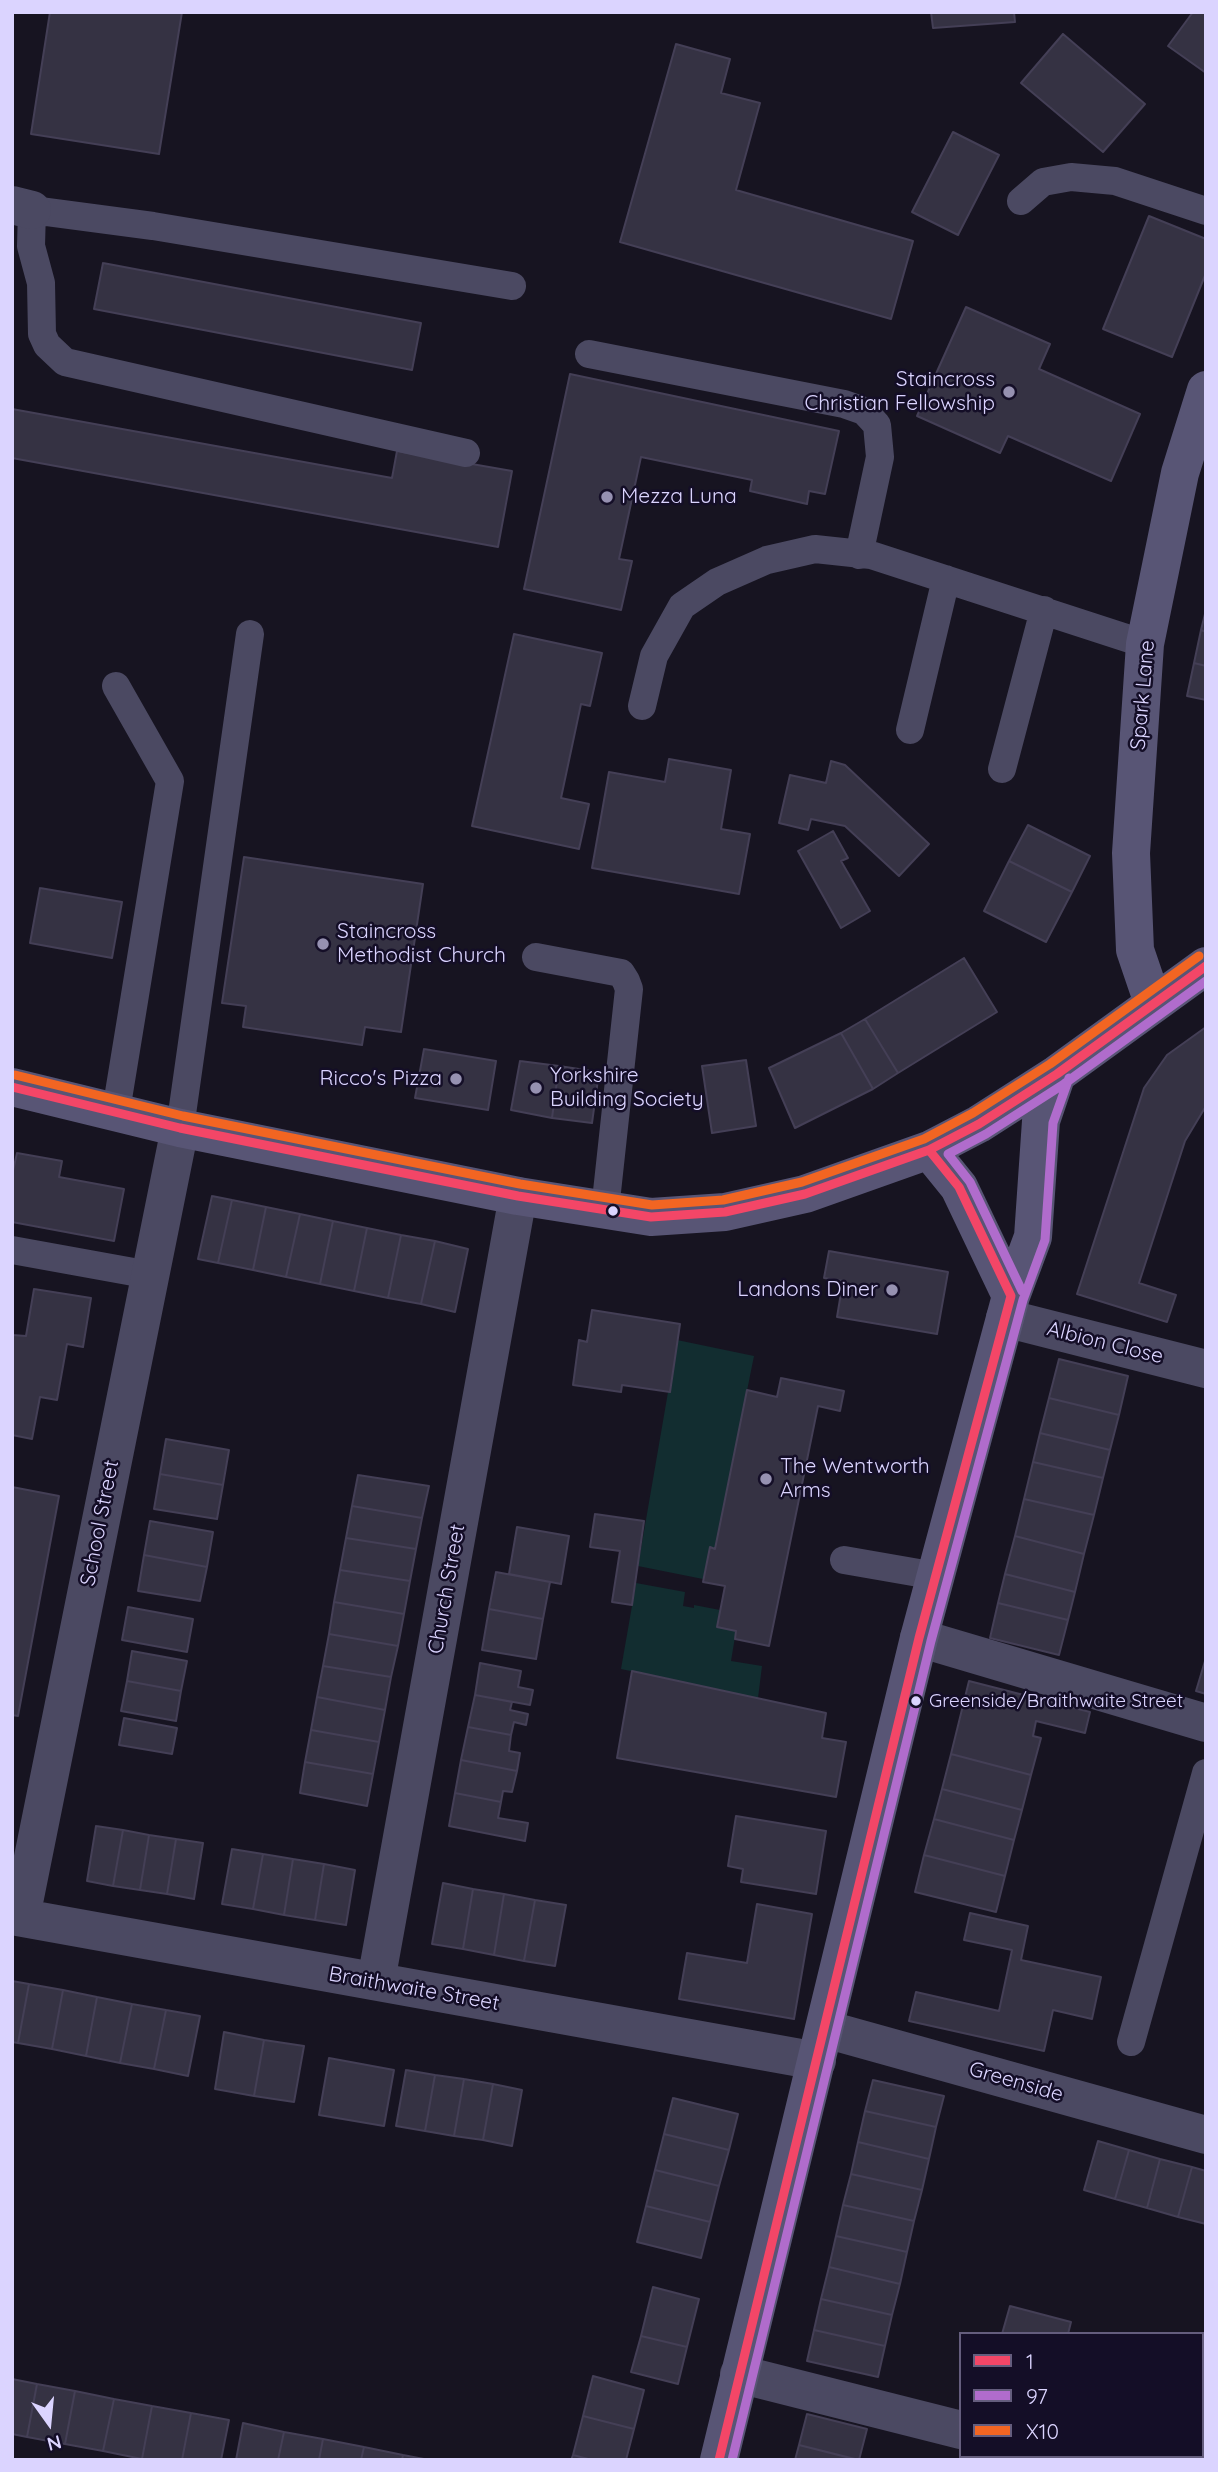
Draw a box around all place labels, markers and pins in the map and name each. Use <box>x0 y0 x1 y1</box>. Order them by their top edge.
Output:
place label: Staincross Christian Fellowship <box>804 367 995 417</box>
marker: Staincross Christian Fellowship <box>1001 384 1017 400</box>
place label: Mezza Luna <box>621 484 737 510</box>
marker: Mezza Luna <box>599 489 615 505</box>
place label: Staincross Methodist Church <box>337 919 506 969</box>
marker: Staincross Methodist Church <box>315 936 331 952</box>
place label: Yorkshire Building Society <box>550 1063 704 1113</box>
place label: Ricco's Pizza <box>320 1066 442 1092</box>
marker: Ricco's Pizza <box>448 1071 464 1087</box>
marker: Yorkshire Building Society <box>528 1080 544 1096</box>
unlabelled marker <box>606 1204 620 1218</box>
place label: Landons Diner <box>737 1277 878 1303</box>
marker: Landons Diner <box>884 1282 900 1298</box>
place label: The Wentworth Arms <box>780 1454 930 1504</box>
marker: The Wentworth Arms <box>758 1471 774 1487</box>
place label: Greenside/Braithwaite Street <box>929 1690 1183 1712</box>
marker: Greenside/Braithwaite Street <box>909 1694 923 1708</box>

